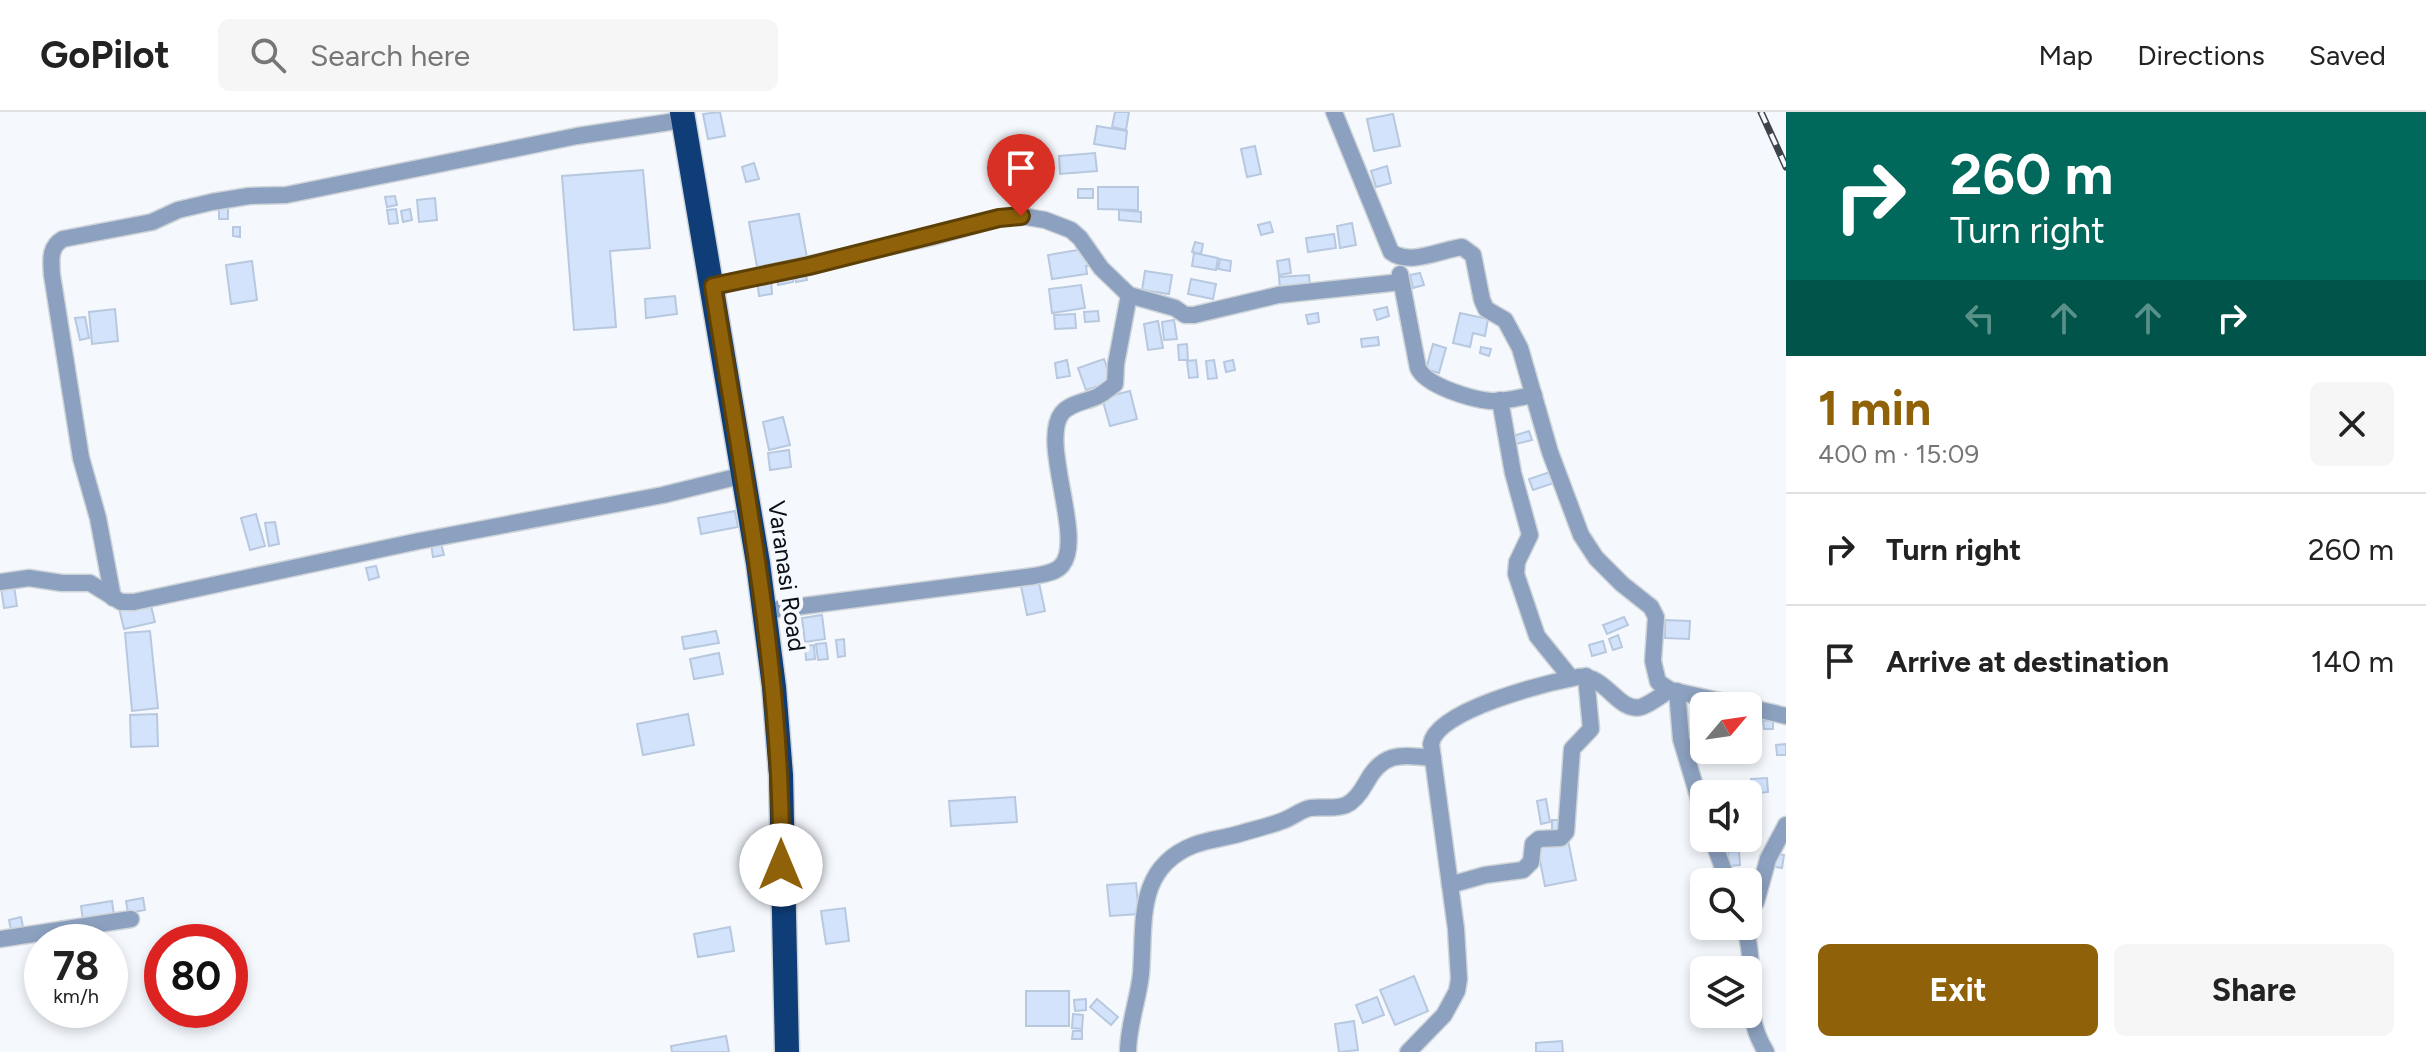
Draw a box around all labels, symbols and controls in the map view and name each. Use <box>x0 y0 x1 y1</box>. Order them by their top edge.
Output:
search box <box>218 19 778 91</box>
text: GoPilot <box>40 32 170 78</box>
icon: search <box>246 33 290 77</box>
text: Search here <box>310 37 470 74</box>
text: Map <box>2039 38 2093 72</box>
text: Directions <box>2137 38 2265 72</box>
text: Saved <box>2309 38 2386 72</box>
pin <box>987 134 1055 216</box>
text: 260 m <box>1950 141 2113 208</box>
icon: right <box>1818 144 1922 248</box>
icon: arrive <box>999 146 1043 190</box>
text: Turn right <box>1950 209 2105 252</box>
icon: left <box>1958 296 2002 340</box>
icon: ahead <box>2042 296 2086 340</box>
icon: ahead <box>2126 296 2170 340</box>
icon: right <box>2210 296 2254 340</box>
text: 1 min <box>1818 379 1931 437</box>
button: close <box>2310 382 2394 466</box>
text: 400 m · 15:09 <box>1818 438 1979 470</box>
street label: Varanasi Road <box>762 499 812 653</box>
icon: right <box>1818 527 1862 571</box>
text: Turn right <box>1886 531 2021 568</box>
text: 260 m <box>2308 531 2394 568</box>
icon: arrive <box>1818 639 1862 683</box>
text: Arrive at destination <box>1886 643 2169 680</box>
text: 140 m <box>2311 643 2394 680</box>
north arrow <box>1690 692 1762 764</box>
map controls <box>1690 692 1762 1028</box>
button: sound <box>1690 780 1762 852</box>
position arrow <box>739 823 823 907</box>
button: search <box>1690 868 1762 940</box>
speed limit sign: 80 <box>144 924 248 1028</box>
text: 78 <box>53 942 99 990</box>
button: Exit <box>1818 944 2098 1036</box>
button: Share <box>2114 944 2394 1036</box>
button: layers <box>1690 956 1762 1028</box>
text: km/h <box>53 984 99 1008</box>

